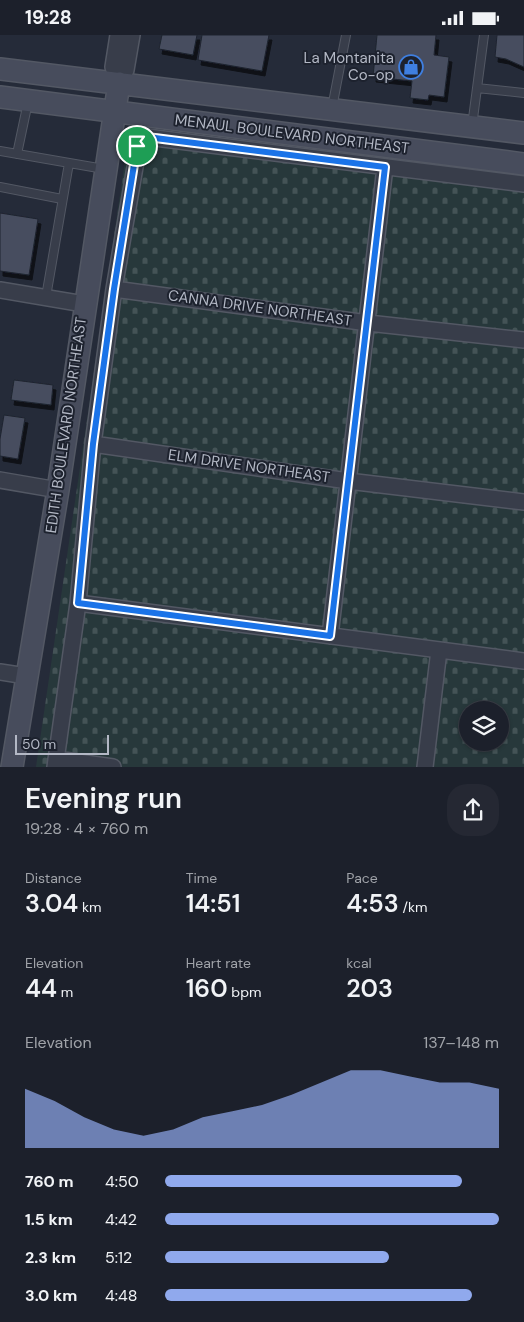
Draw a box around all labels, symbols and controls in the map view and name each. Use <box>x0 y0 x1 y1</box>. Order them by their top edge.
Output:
text: 19:28 <box>25 5 72 30</box>
place label: La Montanita Co-op <box>304 48 394 85</box>
shop icon: La Montanita Co-op <box>398 54 424 80</box>
street label: MENAUL BOULEVARD NORTHEAST <box>174 110 410 158</box>
pin <box>116 125 158 167</box>
icon: arrive <box>123 132 151 160</box>
street label: CANNA DRIVE NORTHEAST <box>167 285 353 331</box>
street label: EDITH BOULEVARD NORTHEAST <box>41 315 91 535</box>
street label: ELM DRIVE NORTHEAST <box>167 445 331 487</box>
map controls <box>459 701 509 751</box>
button: layers <box>459 701 509 751</box>
scale bar <box>15 732 109 755</box>
text: 50 m <box>22 735 56 753</box>
text: Evening run <box>25 780 182 817</box>
button: share <box>447 784 499 836</box>
text: 19:28 · 4 × 760 m <box>25 818 148 839</box>
text: Distance <box>25 869 82 887</box>
text: Time <box>186 869 217 887</box>
text: Pace <box>346 869 378 887</box>
text: 3.04 <box>25 887 78 920</box>
text: 14:51 <box>186 887 240 920</box>
text: 4:53 <box>346 887 399 920</box>
text: km <box>78 898 102 916</box>
text: /km <box>399 898 427 916</box>
text: Elevation <box>25 954 83 972</box>
text: Heart rate <box>186 954 251 972</box>
text: kcal <box>346 954 372 972</box>
text: 44 <box>25 972 57 1005</box>
text: 160 <box>186 972 228 1005</box>
text: 203 <box>346 972 393 1005</box>
text: m <box>57 983 73 1001</box>
text: bpm <box>228 983 261 1001</box>
text: Elevation <box>25 1032 92 1053</box>
text: 137–148 m <box>423 1032 499 1053</box>
text: 760 m <box>25 1171 74 1192</box>
text: 4:50 <box>105 1171 139 1192</box>
text: 1.5 km <box>25 1209 73 1230</box>
text: 4:42 <box>105 1209 137 1230</box>
text: 2.3 km <box>25 1247 76 1268</box>
text: 5:12 <box>105 1247 132 1268</box>
text: 3.0 km <box>25 1285 77 1306</box>
text: 4:48 <box>105 1285 137 1306</box>

